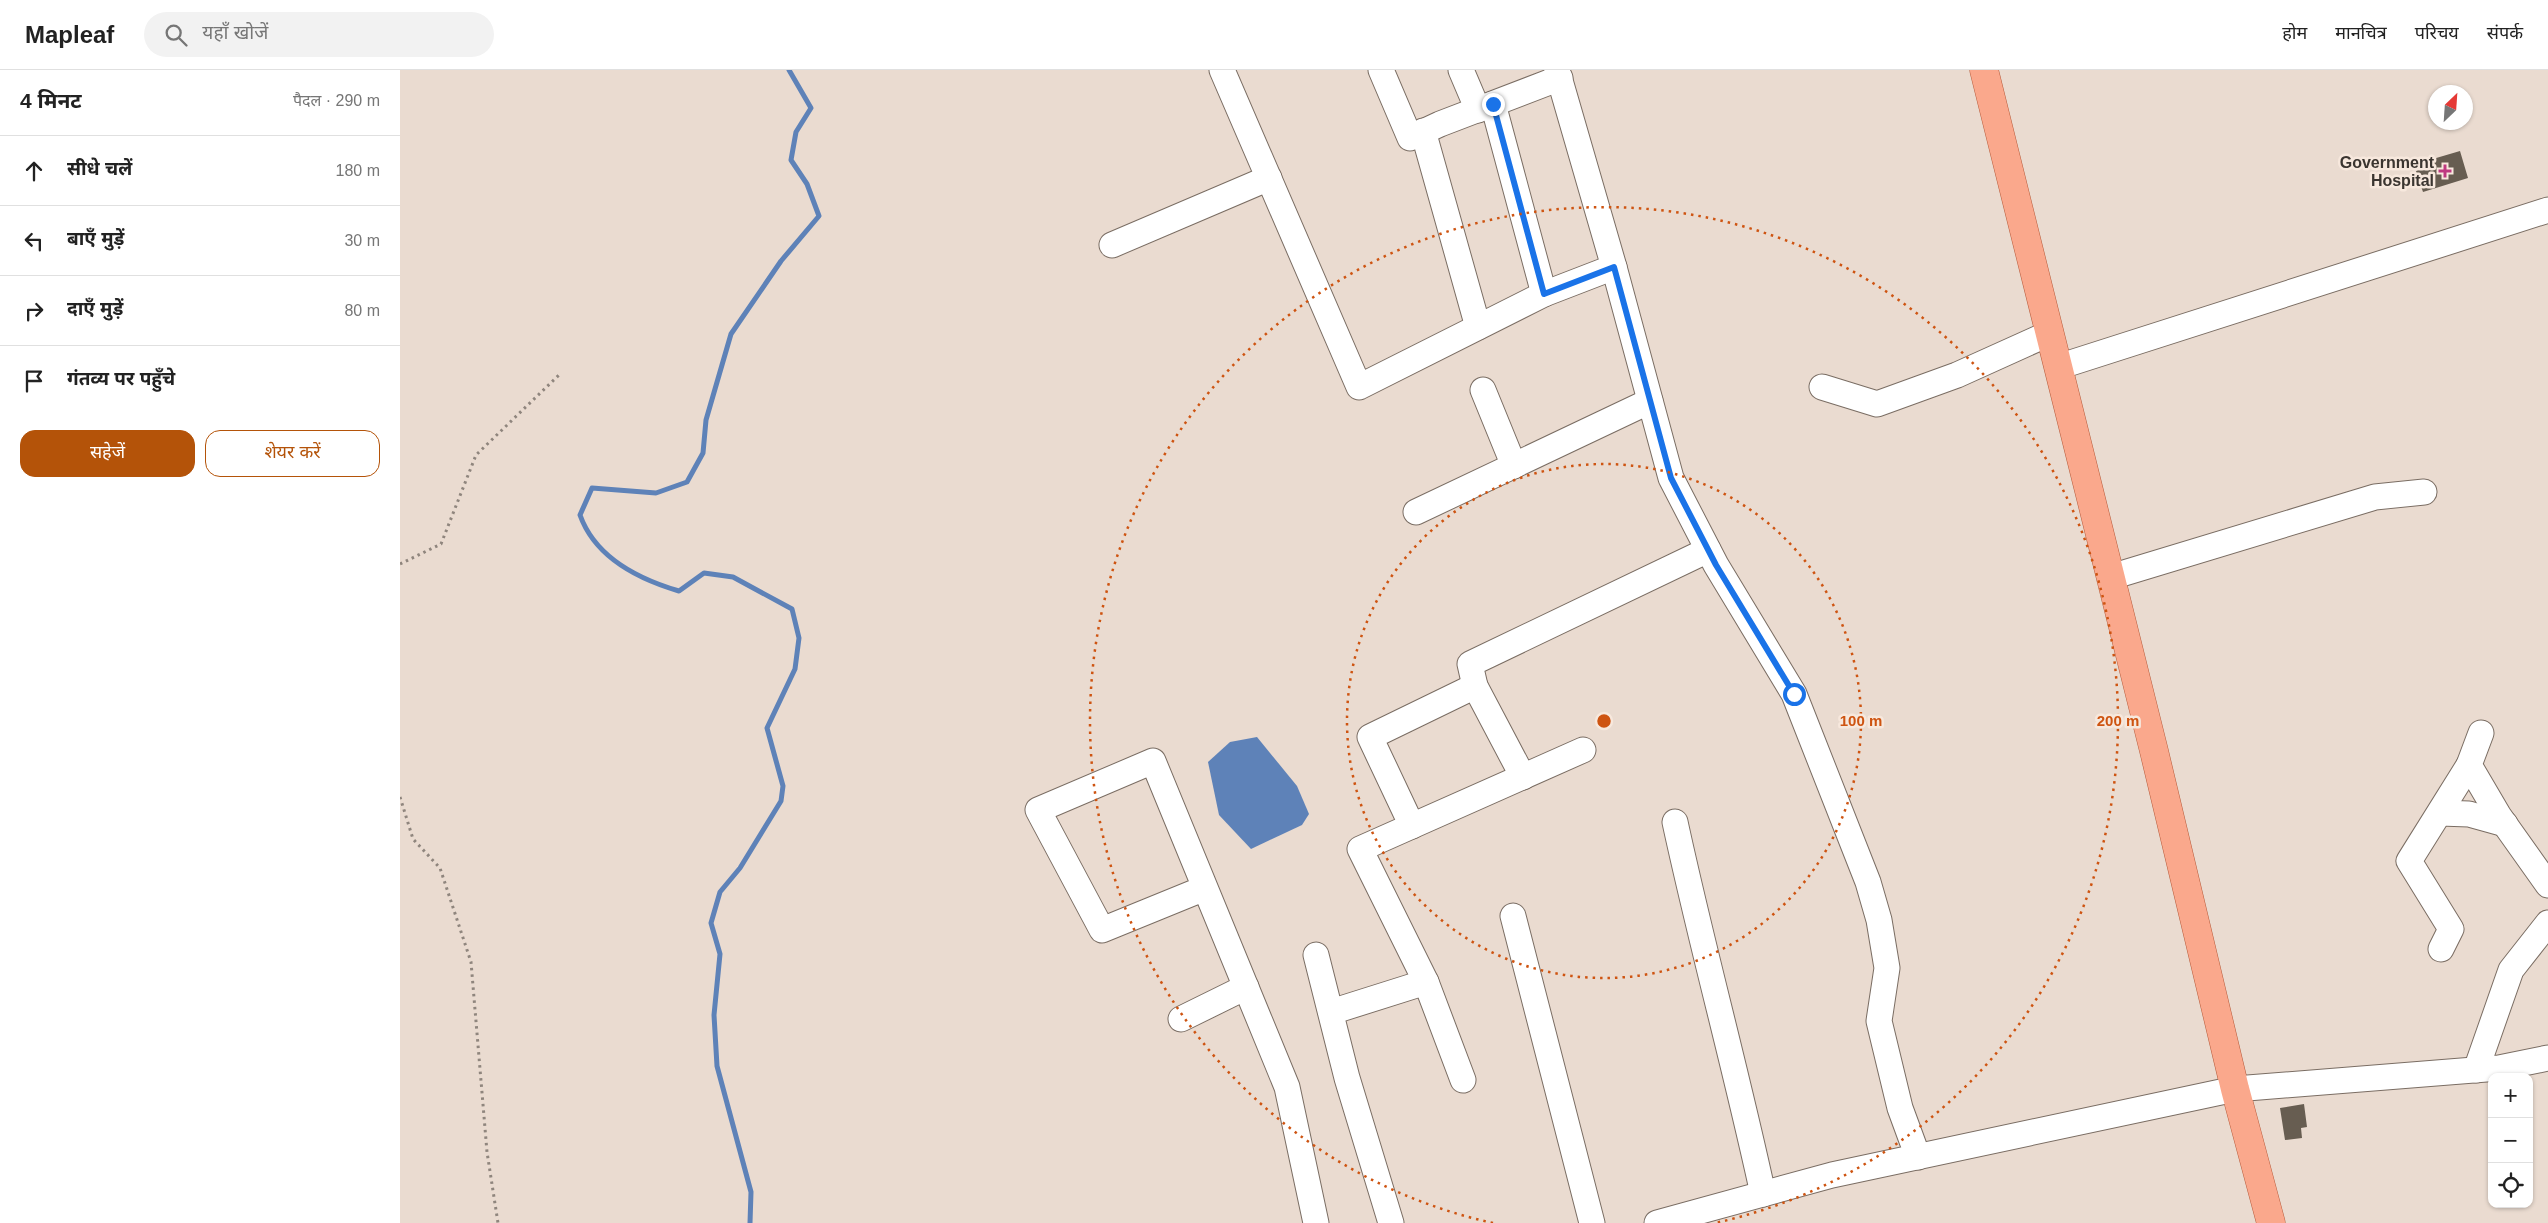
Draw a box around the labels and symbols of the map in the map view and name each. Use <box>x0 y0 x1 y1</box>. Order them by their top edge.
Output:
north arrow <box>2428 85 2473 130</box>
route end <box>1482 93 1505 116</box>
place label: Government Hospital <box>2340 154 2435 189</box>
marker: Government Hospital <box>2438 164 2452 178</box>
route start <box>1783 683 1806 706</box>
centre of rings <box>1595 712 1613 730</box>
text: 100 m <box>1840 712 1882 729</box>
text: 200 m <box>2097 712 2139 729</box>

